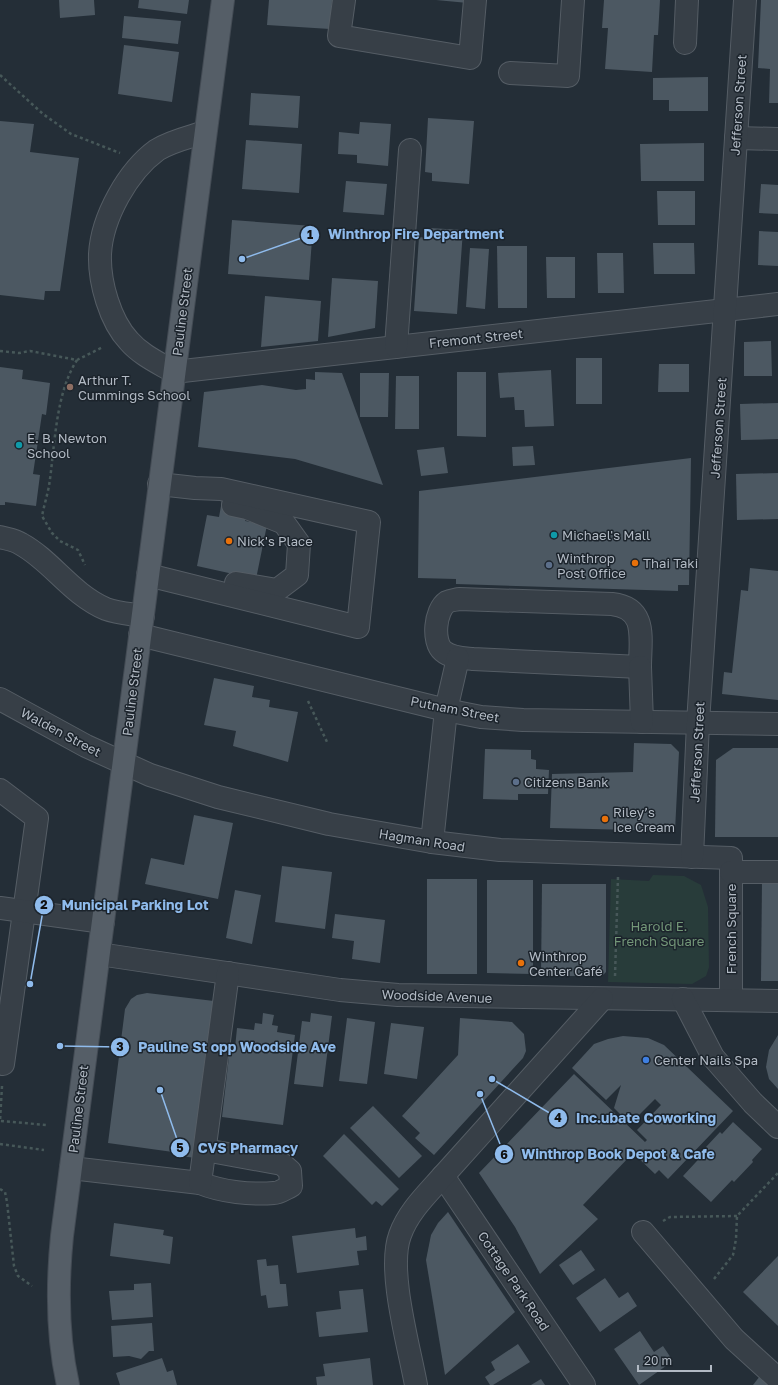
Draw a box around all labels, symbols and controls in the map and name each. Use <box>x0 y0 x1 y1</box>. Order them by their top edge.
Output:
street label: Jefferson Street <box>726 54 750 156</box>
callout: Winthrop Fire Department <box>300 222 512 248</box>
text: Winthrop Fire Department <box>328 225 505 242</box>
text: 1 <box>307 227 313 242</box>
street label: Pauline Street <box>169 267 195 357</box>
street label: Fremont Street <box>428 325 524 351</box>
place label: Arthur T. Cummings School <box>78 372 191 403</box>
street label: Jefferson Street <box>706 377 730 479</box>
marker: Arthur T. Cummings School <box>65 382 75 392</box>
place label: E. B. Newton School <box>27 430 107 461</box>
marker: E. B. Newton School <box>14 440 24 450</box>
place label: Michael's Mall <box>562 527 650 543</box>
marker: Michael's Mall <box>549 530 559 540</box>
place label: Nick's Place <box>237 533 313 549</box>
marker: Nick's Place <box>224 536 234 546</box>
place label: Winthrop Post Office <box>557 550 626 581</box>
place label: Thai Taki <box>643 555 698 571</box>
marker: Thai Taki <box>630 558 640 568</box>
marker: Winthrop Post Office <box>544 560 554 570</box>
street label: Pauline Street <box>119 647 145 737</box>
street label: Putnam Street <box>409 693 501 725</box>
street label: Jefferson Street <box>686 701 708 803</box>
street label: Walden Street <box>18 704 104 760</box>
place label: Citizens Bank <box>524 774 609 790</box>
marker: Citizens Bank <box>511 777 521 787</box>
place label: Riley’s Ice Cream <box>613 804 675 835</box>
marker: Riley’s Ice Cream <box>600 814 610 824</box>
street label: Hagman Road <box>378 825 466 855</box>
street label: French Square <box>723 884 739 974</box>
callout: Municipal Parking Lot <box>34 892 217 918</box>
text: Municipal Parking Lot <box>61 896 209 913</box>
text: 2 <box>40 897 48 912</box>
park label: Harold E. French Square <box>614 918 704 949</box>
place label: Winthrop Center Café <box>529 948 603 979</box>
marker: Winthrop Center Café <box>516 958 526 968</box>
street label: Woodside Avenue <box>381 986 493 1006</box>
callout: Pauline St opp Woodside Ave <box>110 1034 344 1060</box>
text: Pauline St opp Woodside Ave <box>138 1038 336 1055</box>
text: 3 <box>116 1039 124 1054</box>
place label: Center Nails Spa <box>654 1052 758 1068</box>
marker: Center Nails Spa <box>641 1055 651 1065</box>
street label: Pauline Street <box>65 1064 91 1154</box>
callout: Inc.ubate Coworking <box>548 1105 724 1131</box>
text: Inc.ubate Coworking <box>576 1109 716 1126</box>
text: 4 <box>554 1110 562 1125</box>
callout: CVS Pharmacy <box>170 1135 307 1161</box>
text: CVS Pharmacy <box>198 1139 299 1156</box>
text: 5 <box>176 1140 184 1155</box>
callout: Winthrop Book Depot & Cafe <box>494 1141 723 1167</box>
text: Winthrop Book Depot & Cafe <box>521 1145 715 1162</box>
text: 6 <box>500 1147 508 1162</box>
street label: Cottage Park Road <box>475 1228 553 1334</box>
scale bar <box>638 1347 711 1373</box>
text: 20 m <box>644 1353 672 1368</box>

